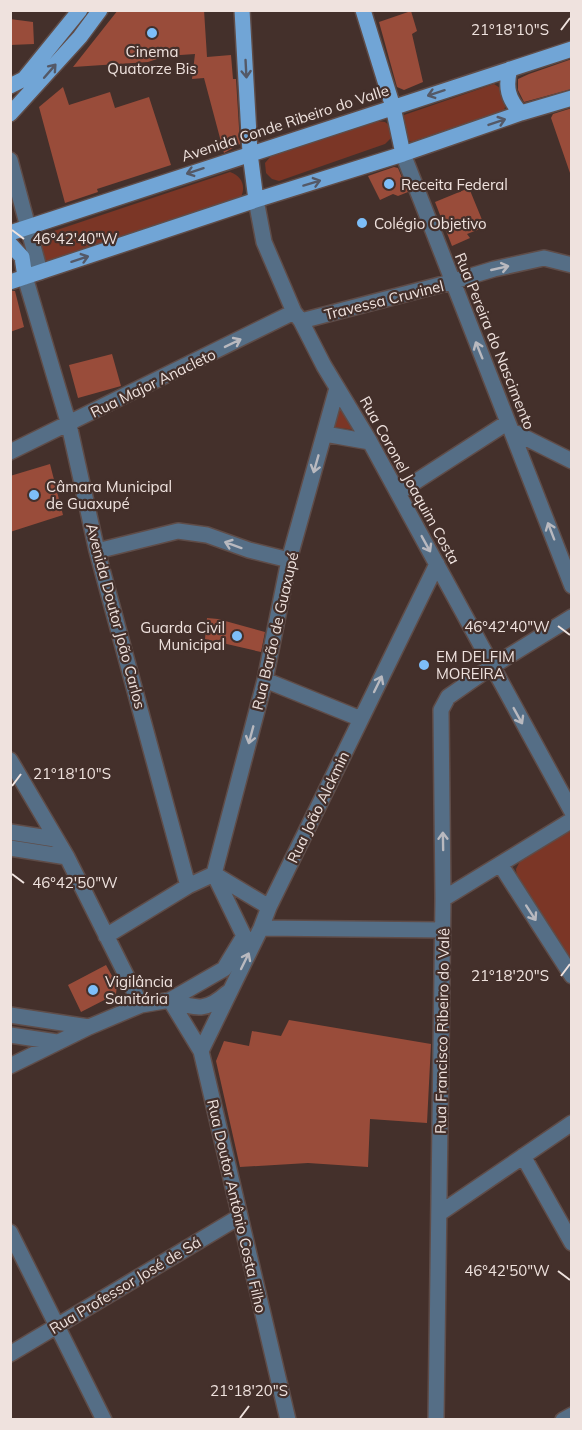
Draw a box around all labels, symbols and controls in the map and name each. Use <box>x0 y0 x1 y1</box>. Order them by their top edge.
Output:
text: 21°18'10"S <box>471 20 549 39</box>
marker: Cinema Quatorze Bis <box>145 26 159 40</box>
place label: Cinema Quatorze Bis <box>107 42 197 78</box>
one-way arrow <box>240 58 251 78</box>
one-way arrow <box>43 64 57 79</box>
street label: Avenida Conde Ribeiro do Valle <box>179 80 391 166</box>
one-way arrow <box>427 88 446 99</box>
one-way arrow <box>487 115 506 126</box>
one-way arrow <box>186 167 205 178</box>
place label: Receita Federal <box>401 175 508 194</box>
one-way arrow <box>302 177 321 188</box>
marker: Receita Federal <box>382 177 396 191</box>
place label: Colégio Objetivo <box>374 214 487 233</box>
marker: Colégio Objetivo <box>355 216 369 230</box>
text: 46°42'40"W <box>32 229 118 248</box>
street label: Rua Pereira do Nascimento <box>451 250 539 432</box>
one-way arrow <box>70 252 89 263</box>
one-way arrow <box>490 261 509 273</box>
street label: Travessa Cruvinel <box>322 276 446 324</box>
one-way arrow <box>223 337 241 348</box>
one-way arrow <box>473 341 484 360</box>
street label: Rua Major Anacleto <box>87 344 219 422</box>
street label: Rua Coronel Joaquim Costa <box>356 393 464 567</box>
one-way arrow <box>310 454 321 473</box>
place label: Câmara Municipal de Guaxupé <box>46 477 172 513</box>
marker: Câmara Municipal de Guaxupé <box>27 488 41 502</box>
street label: Avenida Doutor João Carlos <box>82 521 150 711</box>
one-way arrow <box>544 522 555 541</box>
one-way arrow <box>421 535 432 553</box>
one-way arrow <box>224 538 243 549</box>
street label: Rua Barão de Guaxupé <box>248 550 302 712</box>
text: 46°42'40"W <box>464 617 550 636</box>
place label: Guarda Civil Municipal <box>140 618 225 654</box>
marker: Guarda Civil Municipal <box>230 629 244 643</box>
place label: EM DELFIM MOREIRA <box>436 647 515 683</box>
marker: EM DELFIM MOREIRA <box>417 658 431 672</box>
one-way arrow <box>373 676 384 694</box>
one-way arrow <box>513 707 525 724</box>
one-way arrow <box>244 725 256 744</box>
street label: Rua João Alckmin <box>283 748 353 866</box>
text: 21°18'10"S <box>33 764 111 783</box>
one-way arrow <box>437 831 449 851</box>
text: 46°42'50"W <box>32 873 118 892</box>
one-way arrow <box>526 904 538 921</box>
street label: Rua Francisco Ribeiro do Valê <box>431 928 453 1134</box>
one-way arrow <box>240 952 252 970</box>
text: 21°18'20"S <box>471 966 549 985</box>
place label: Vigilância Sanitária <box>105 972 173 1008</box>
marker: Vigilância Sanitária <box>86 983 100 997</box>
street label: Rua Doutor Antônio Costa Filho <box>203 1097 271 1315</box>
street label: Rua Professor José de Sá <box>46 1232 204 1338</box>
text: 46°42'50"W <box>464 1261 550 1280</box>
text: 21°18'20"S <box>210 1381 288 1400</box>

